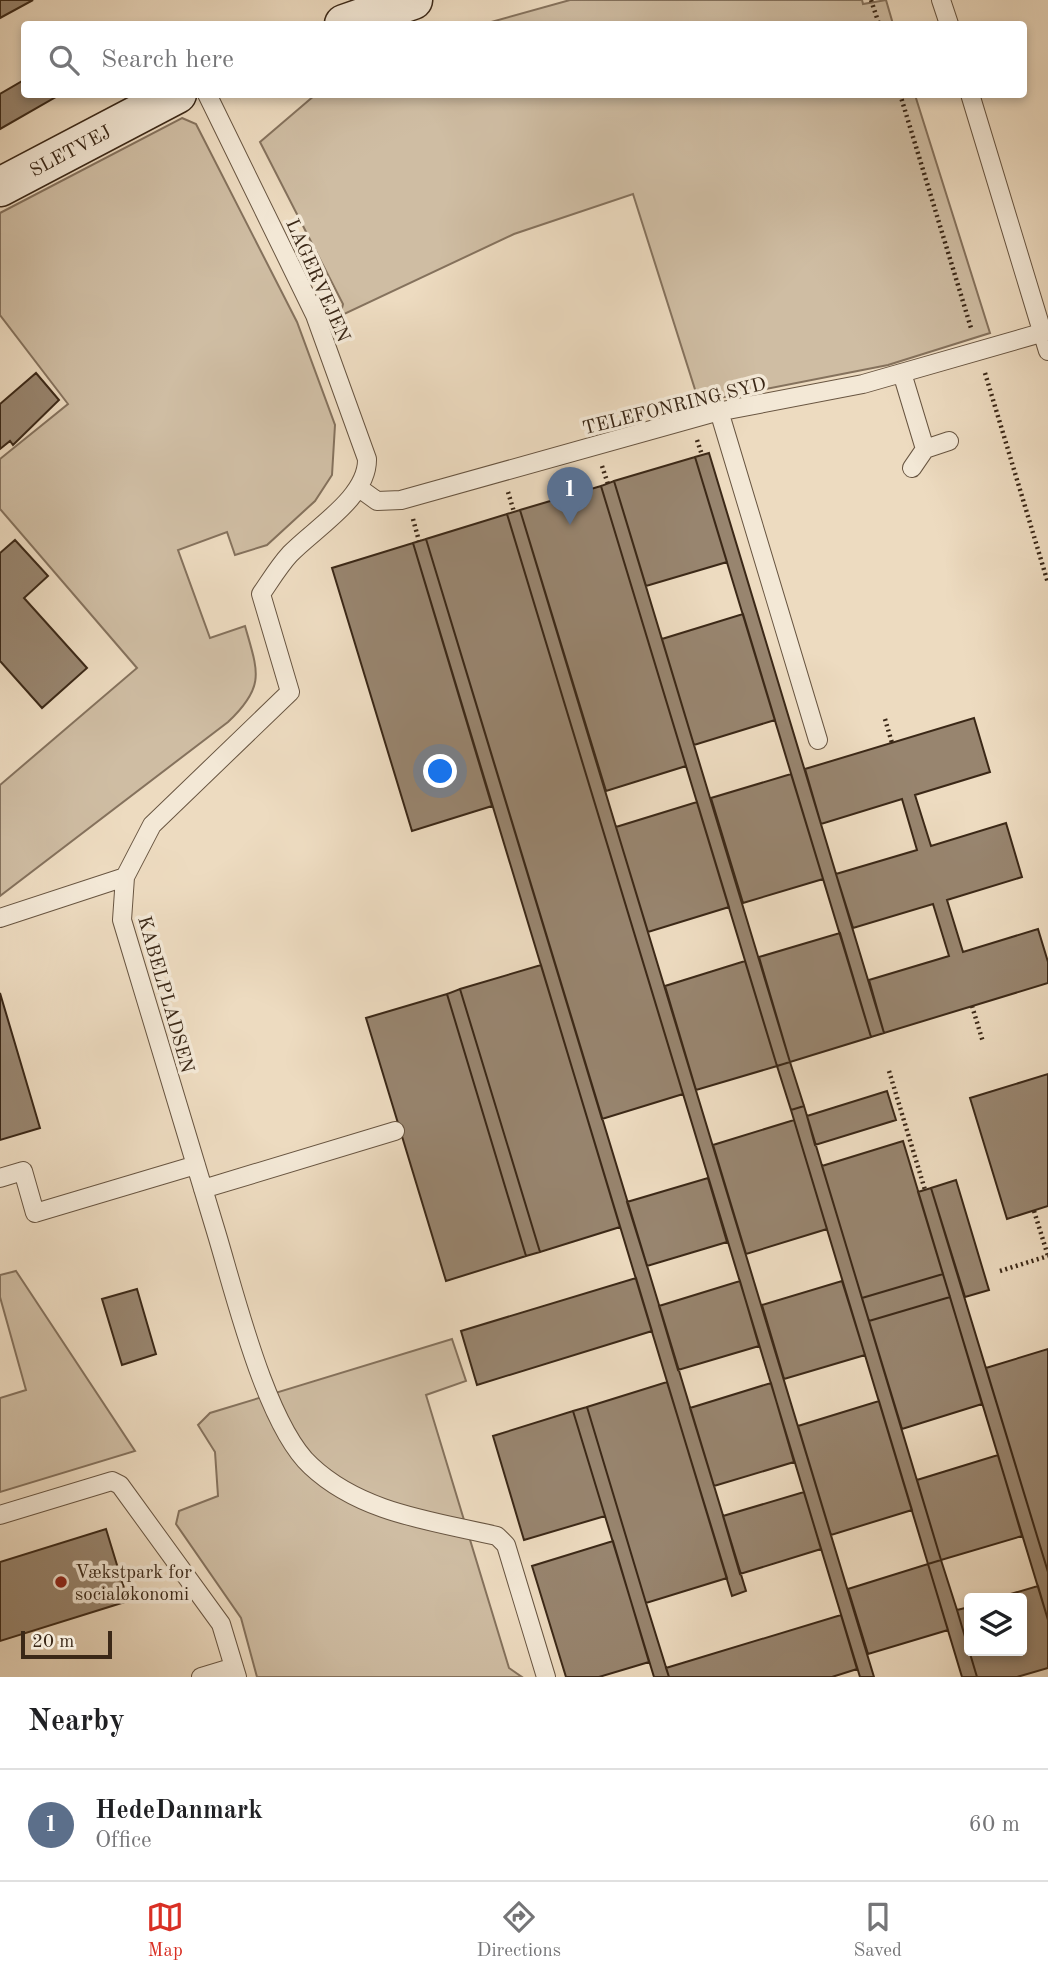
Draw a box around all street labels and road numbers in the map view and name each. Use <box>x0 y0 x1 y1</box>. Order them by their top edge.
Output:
street label: SLETVEJ <box>27 123 115 182</box>
street label: LAGERVEJEN <box>281 217 352 346</box>
street label: TELEFONRING SYD <box>581 375 768 439</box>
street label: KABELPLADSEN <box>133 914 196 1076</box>

